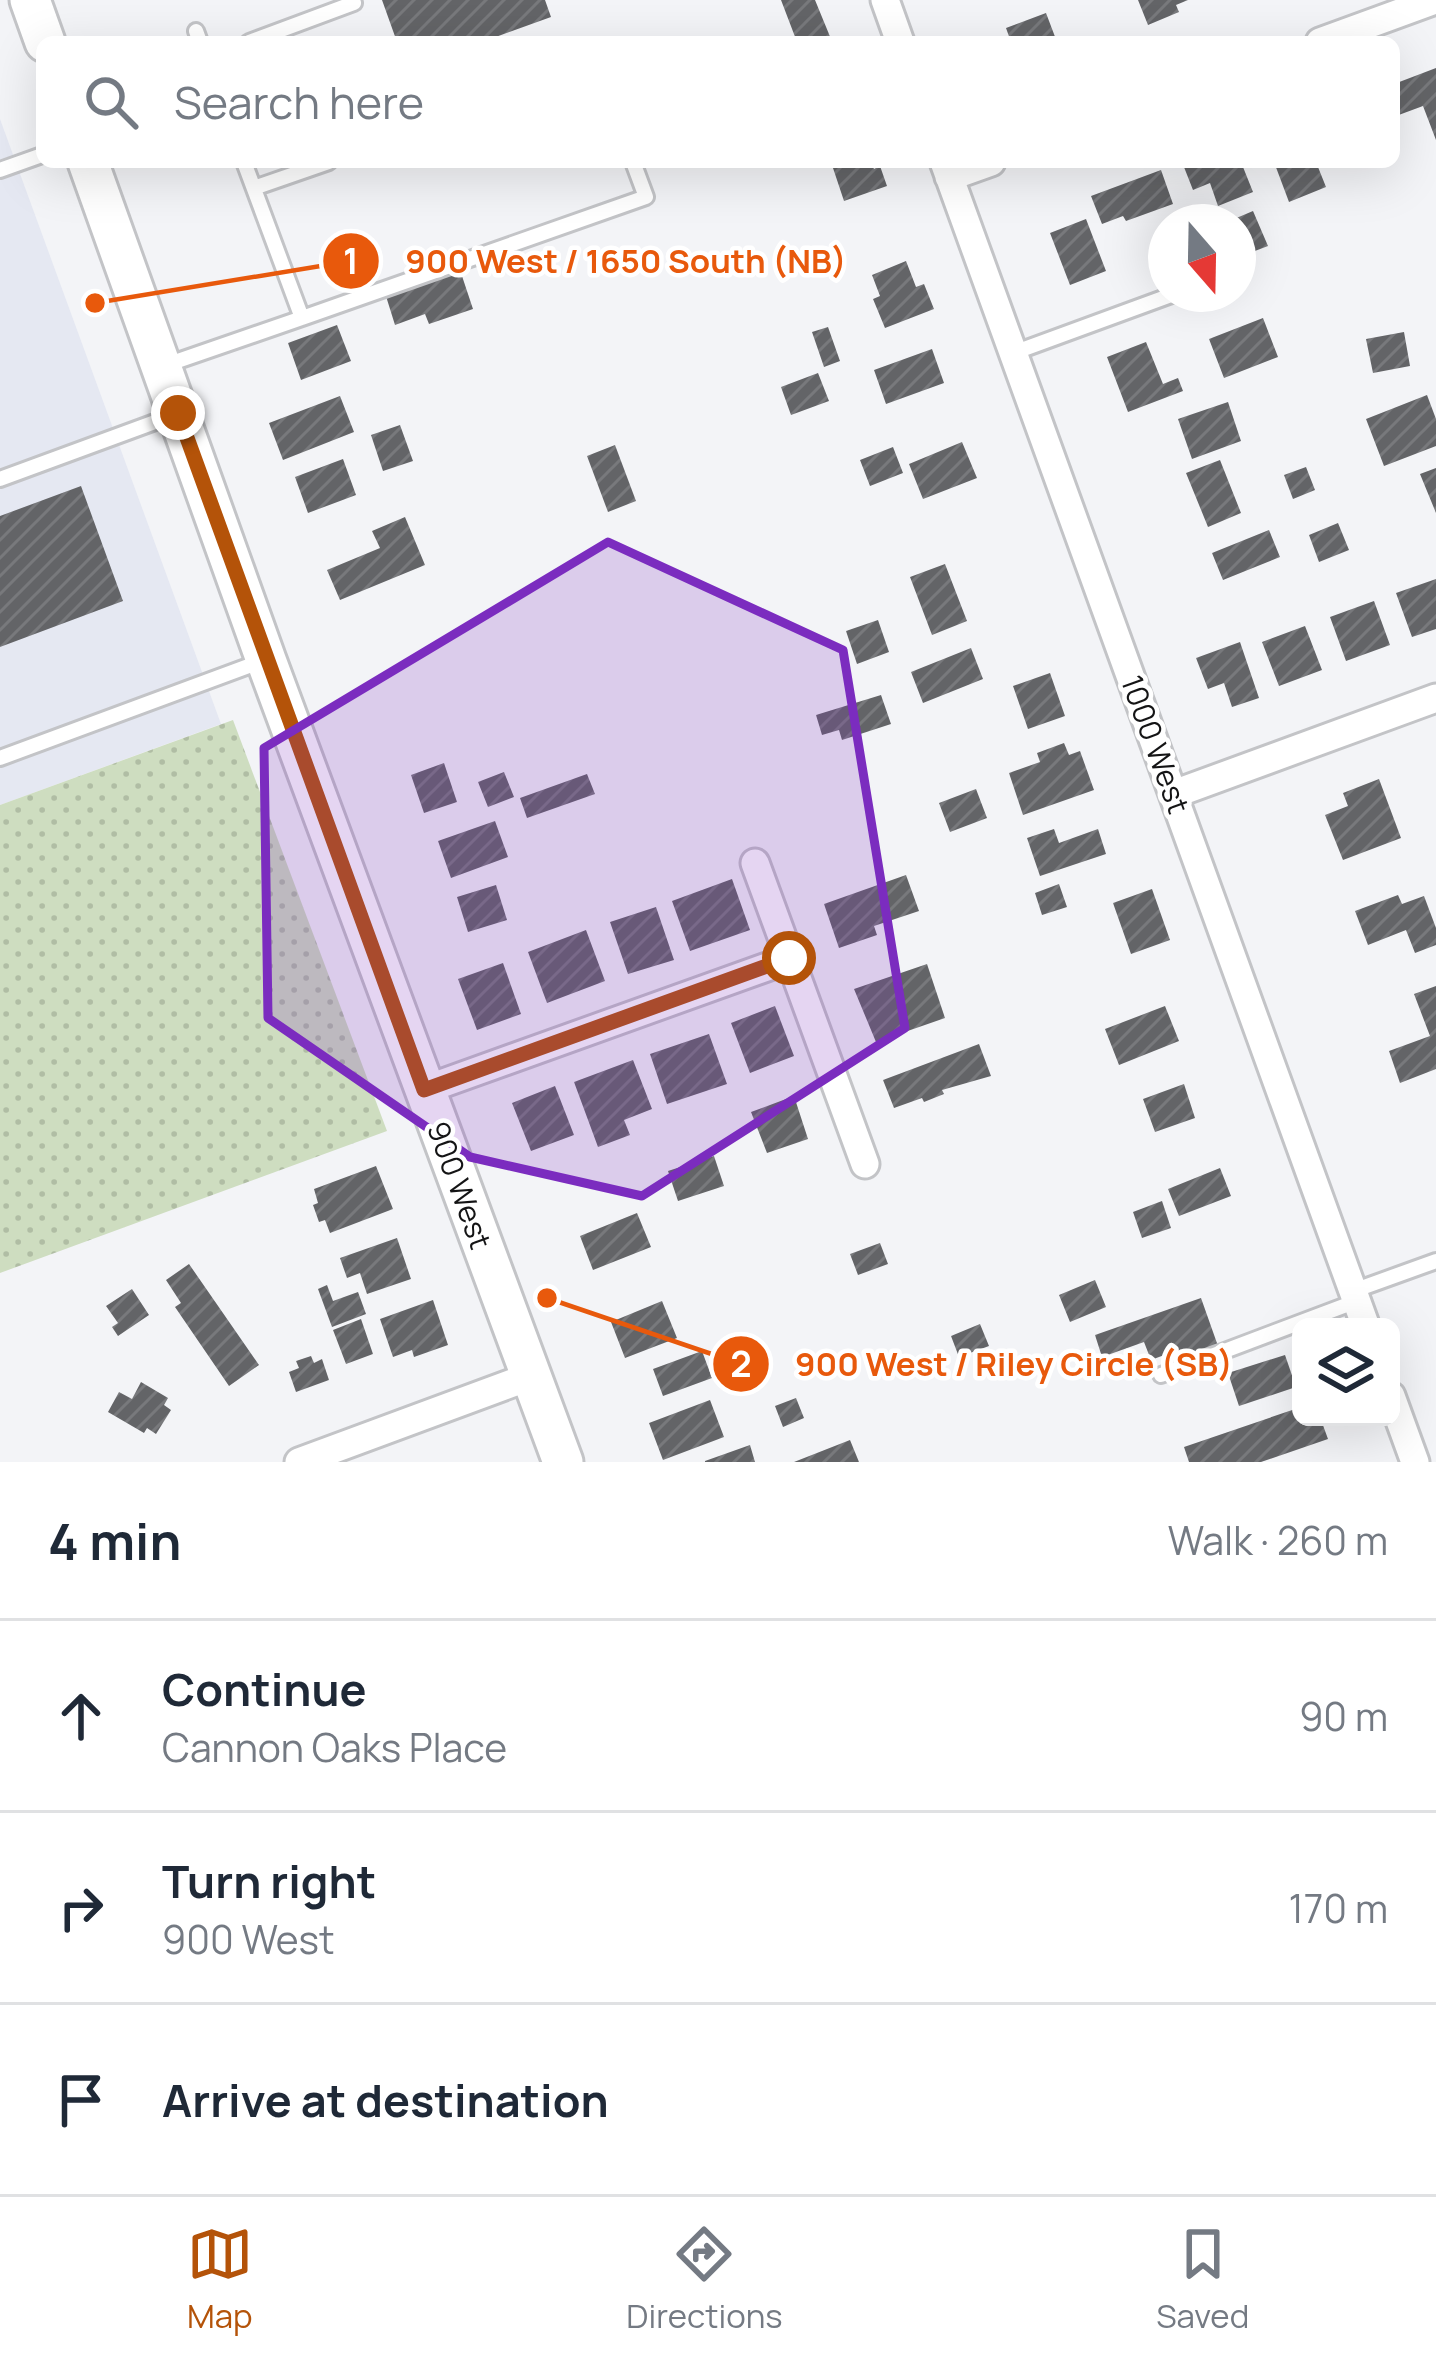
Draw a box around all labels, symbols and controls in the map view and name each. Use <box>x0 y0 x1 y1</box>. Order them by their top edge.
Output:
search box <box>36 36 1400 168</box>
icon: search <box>78 69 144 135</box>
text: Search here <box>174 71 424 133</box>
north arrow <box>1148 204 1256 312</box>
callout: 900 West / 1650 South (NB) <box>321 227 870 296</box>
text: 1 <box>343 236 359 285</box>
text: 900 West / 1650 South (NB) <box>405 238 847 283</box>
route end <box>151 386 205 440</box>
street label: 1000 West <box>1112 669 1200 819</box>
route start <box>762 931 816 985</box>
street label: 900 West <box>418 1116 502 1254</box>
map controls <box>1292 1318 1400 1426</box>
button: layers <box>1292 1318 1400 1426</box>
callout: 900 West / Riley Circle (SB) <box>711 1330 1257 1399</box>
text: 2 <box>730 1339 752 1388</box>
text: 900 West / Riley Circle (SB) <box>795 1341 1233 1386</box>
text: 4 min <box>48 1506 181 1575</box>
text: Walk · 260 m <box>1168 1513 1388 1567</box>
text: Continue <box>162 1658 367 1720</box>
icon: ahead <box>48 1683 114 1749</box>
text: 90 m <box>1299 1689 1388 1743</box>
text: Cannon Oaks Place <box>162 1720 507 1774</box>
text: Turn right <box>162 1850 376 1912</box>
icon: right <box>48 1875 114 1941</box>
text: 170 m <box>1289 1881 1388 1935</box>
text: 900 West <box>162 1912 335 1966</box>
icon: arrive <box>48 2067 114 2133</box>
text: Arrive at destination <box>162 2069 609 2131</box>
tab: Map <box>187 2221 253 2338</box>
tab: Directions <box>626 2221 783 2338</box>
tab: Saved <box>1156 2221 1249 2338</box>

